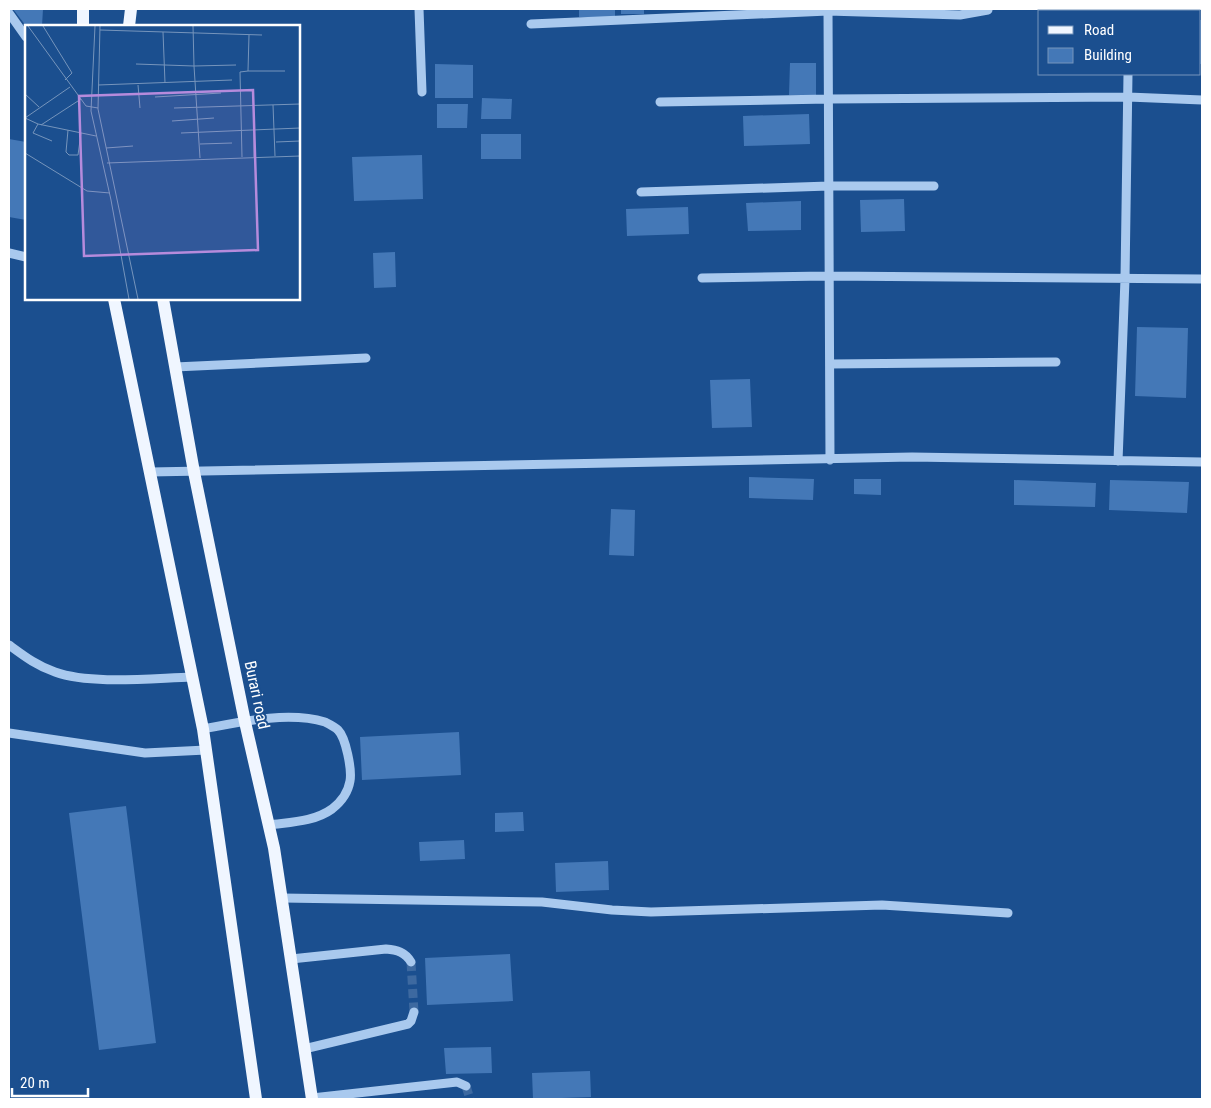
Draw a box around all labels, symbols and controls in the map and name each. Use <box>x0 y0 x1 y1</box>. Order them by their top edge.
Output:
legend <box>1038 10 1201 75</box>
text: Road <box>1084 21 1114 39</box>
inset map <box>25 25 300 300</box>
text: Building <box>1084 46 1132 64</box>
street label: Burari road <box>241 659 273 731</box>
scale bar <box>12 1066 89 1098</box>
text: 20 m <box>20 1074 50 1092</box>

